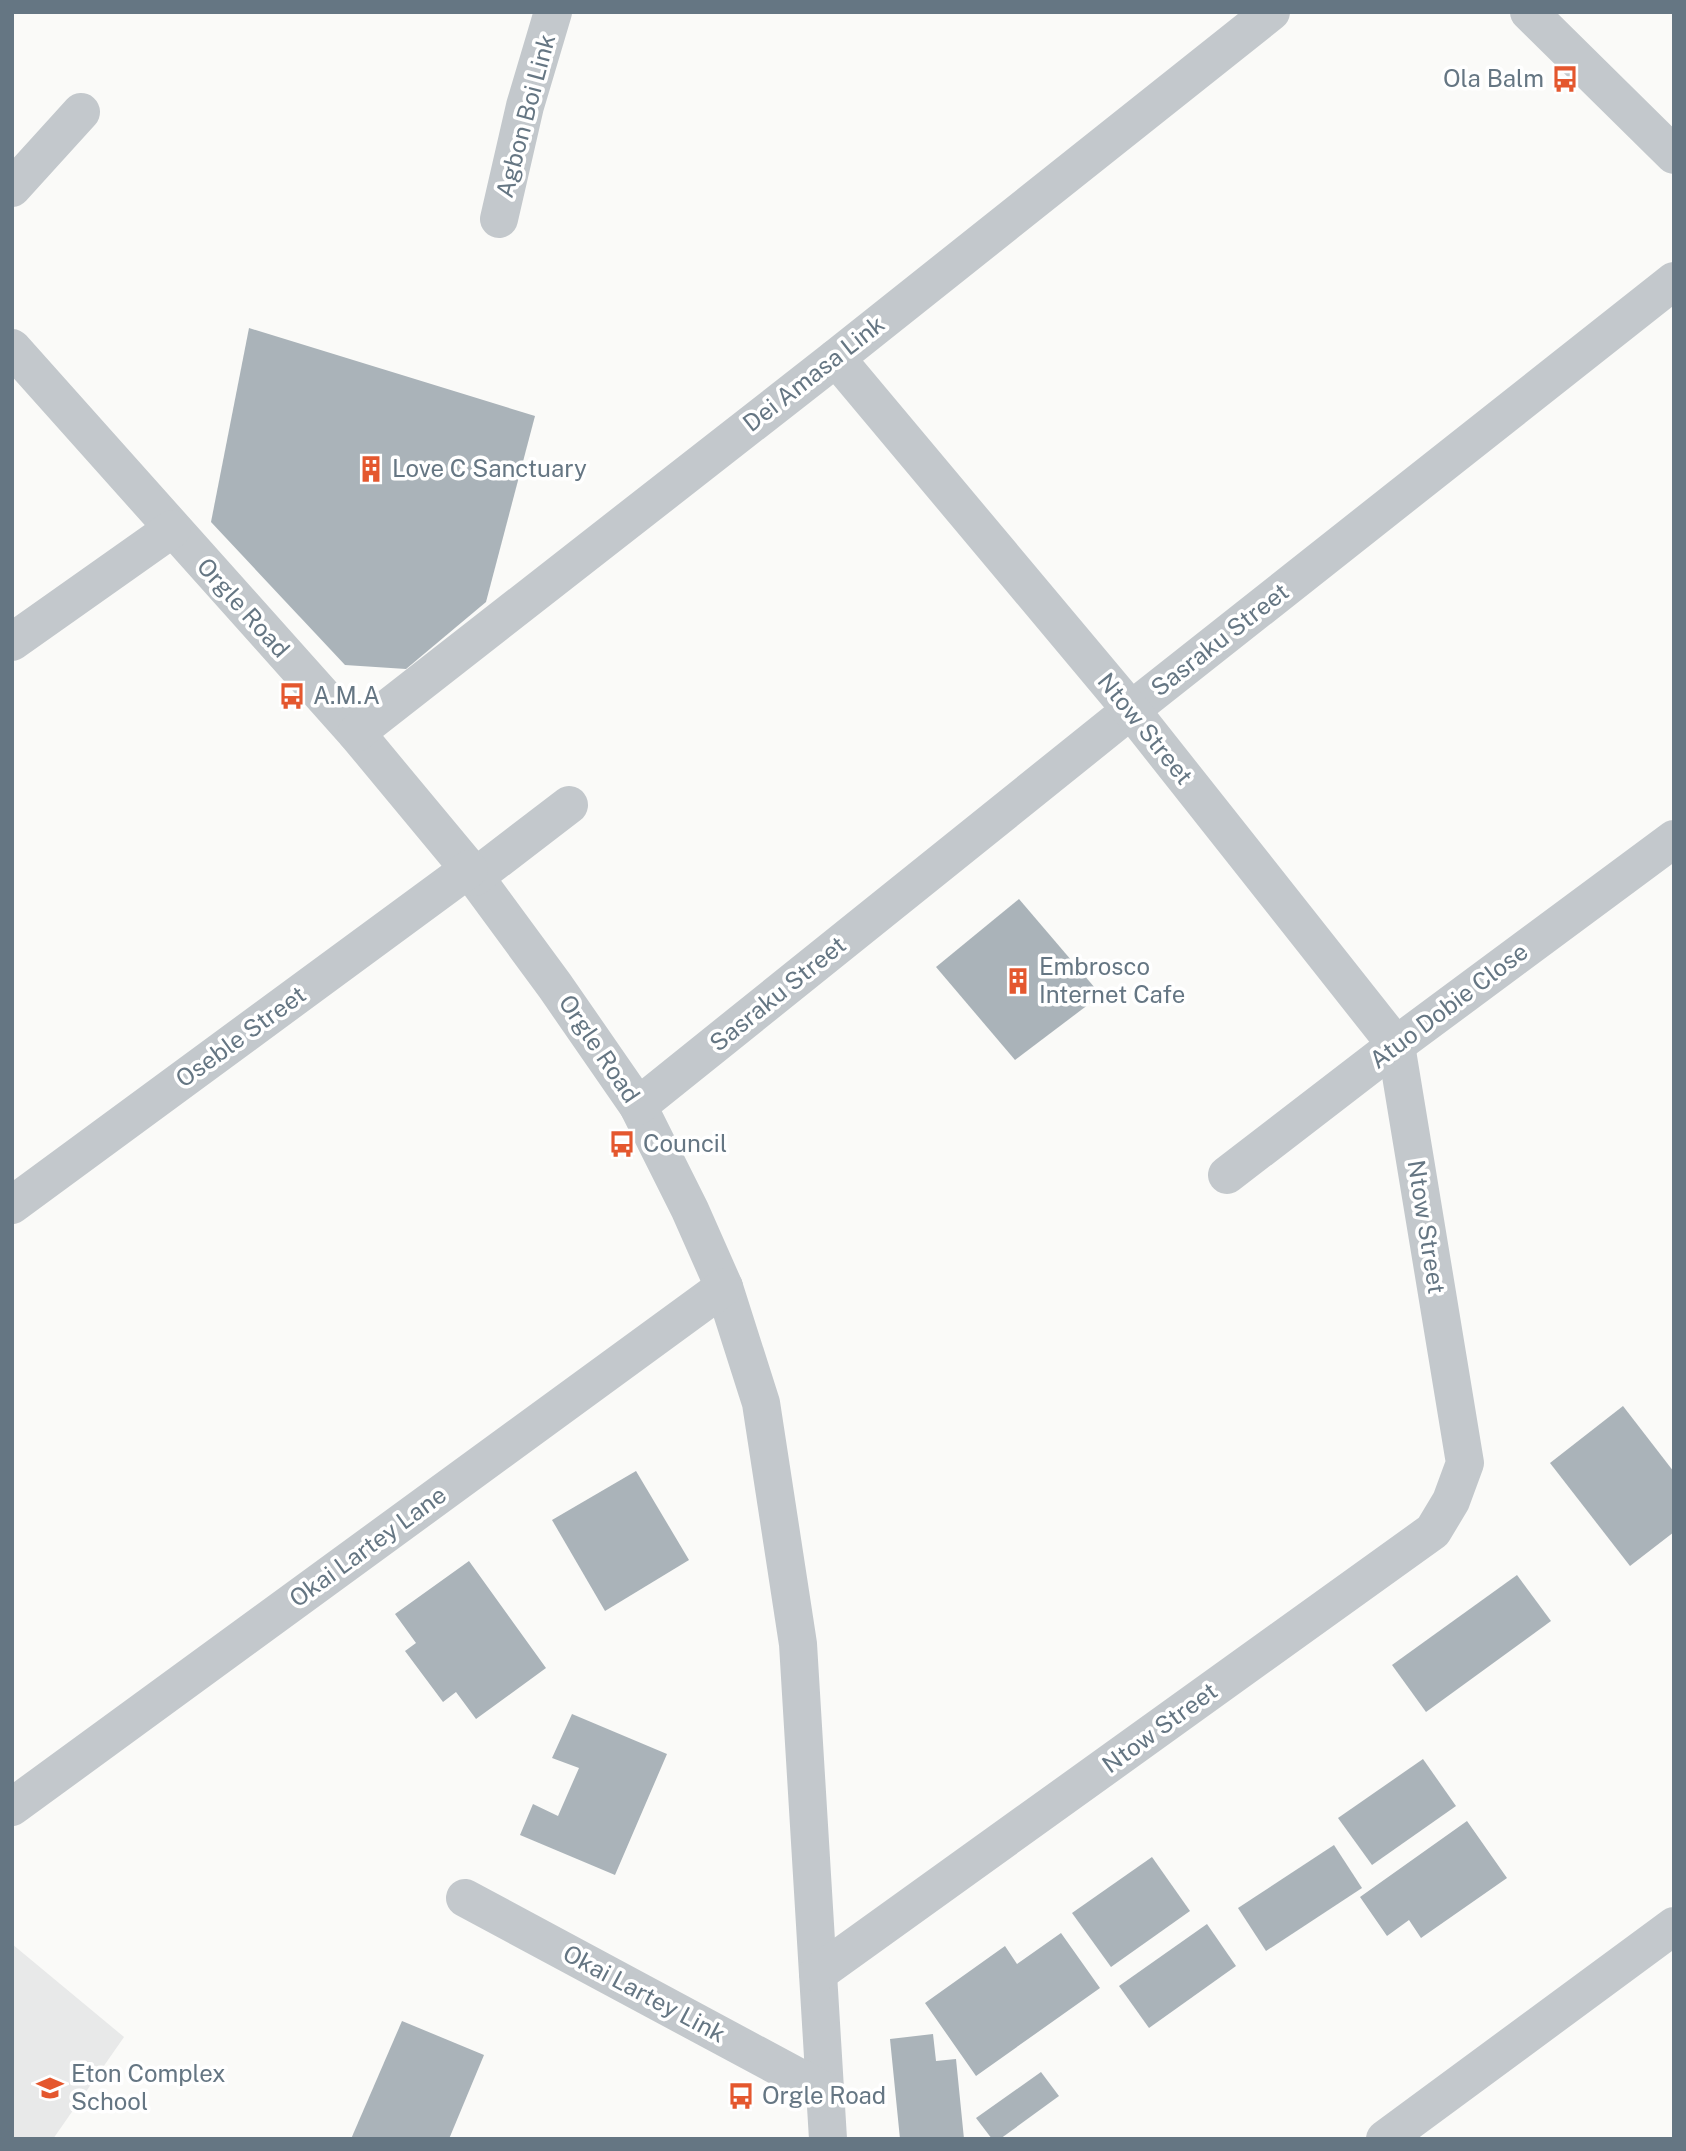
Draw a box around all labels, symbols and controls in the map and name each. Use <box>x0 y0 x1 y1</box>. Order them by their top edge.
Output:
street label: Agbon Boi Link <box>490 31 560 200</box>
place label: Ola Balm <box>1443 64 1544 92</box>
bus stop icon: Ola Balm <box>1550 64 1580 94</box>
street label: Dei Amasa Link <box>737 309 890 437</box>
building icon: Love C Sanctuary <box>356 454 386 484</box>
place label: Love C Sanctuary <box>392 454 587 482</box>
street label: Orgle Road <box>192 552 296 663</box>
street label: Sasraku Street <box>1145 577 1294 702</box>
street label: Ntow Street <box>1092 667 1199 790</box>
bus stop icon: A.M.A <box>277 681 307 711</box>
place label: A.M.A <box>313 681 380 709</box>
street label: Sasraku Street <box>704 930 851 1057</box>
street label: Atuo Dobie Close <box>1364 937 1533 1074</box>
place label: Embrosco Internet Cafe <box>1039 952 1185 1008</box>
building icon: Embrosco Internet Cafe <box>1003 966 1033 996</box>
street label: Oseble Street <box>170 980 311 1093</box>
street label: Orgle Road <box>554 989 646 1108</box>
bus stop icon: Council <box>607 1129 637 1159</box>
place label: Council <box>643 1129 727 1157</box>
street label: Ntow Street <box>1403 1158 1451 1296</box>
street label: Okai Lartey Lane <box>284 1480 451 1612</box>
street label: Ntow Street <box>1097 1676 1222 1778</box>
street label: Okai Lartey Link <box>559 1939 730 2048</box>
place label: Eton Complex School <box>71 2059 226 2115</box>
school or university icon: Eton Complex School <box>35 2073 65 2103</box>
bus stop icon: Orgle Road <box>726 2081 756 2111</box>
place label: Orgle Road <box>762 2081 886 2109</box>

